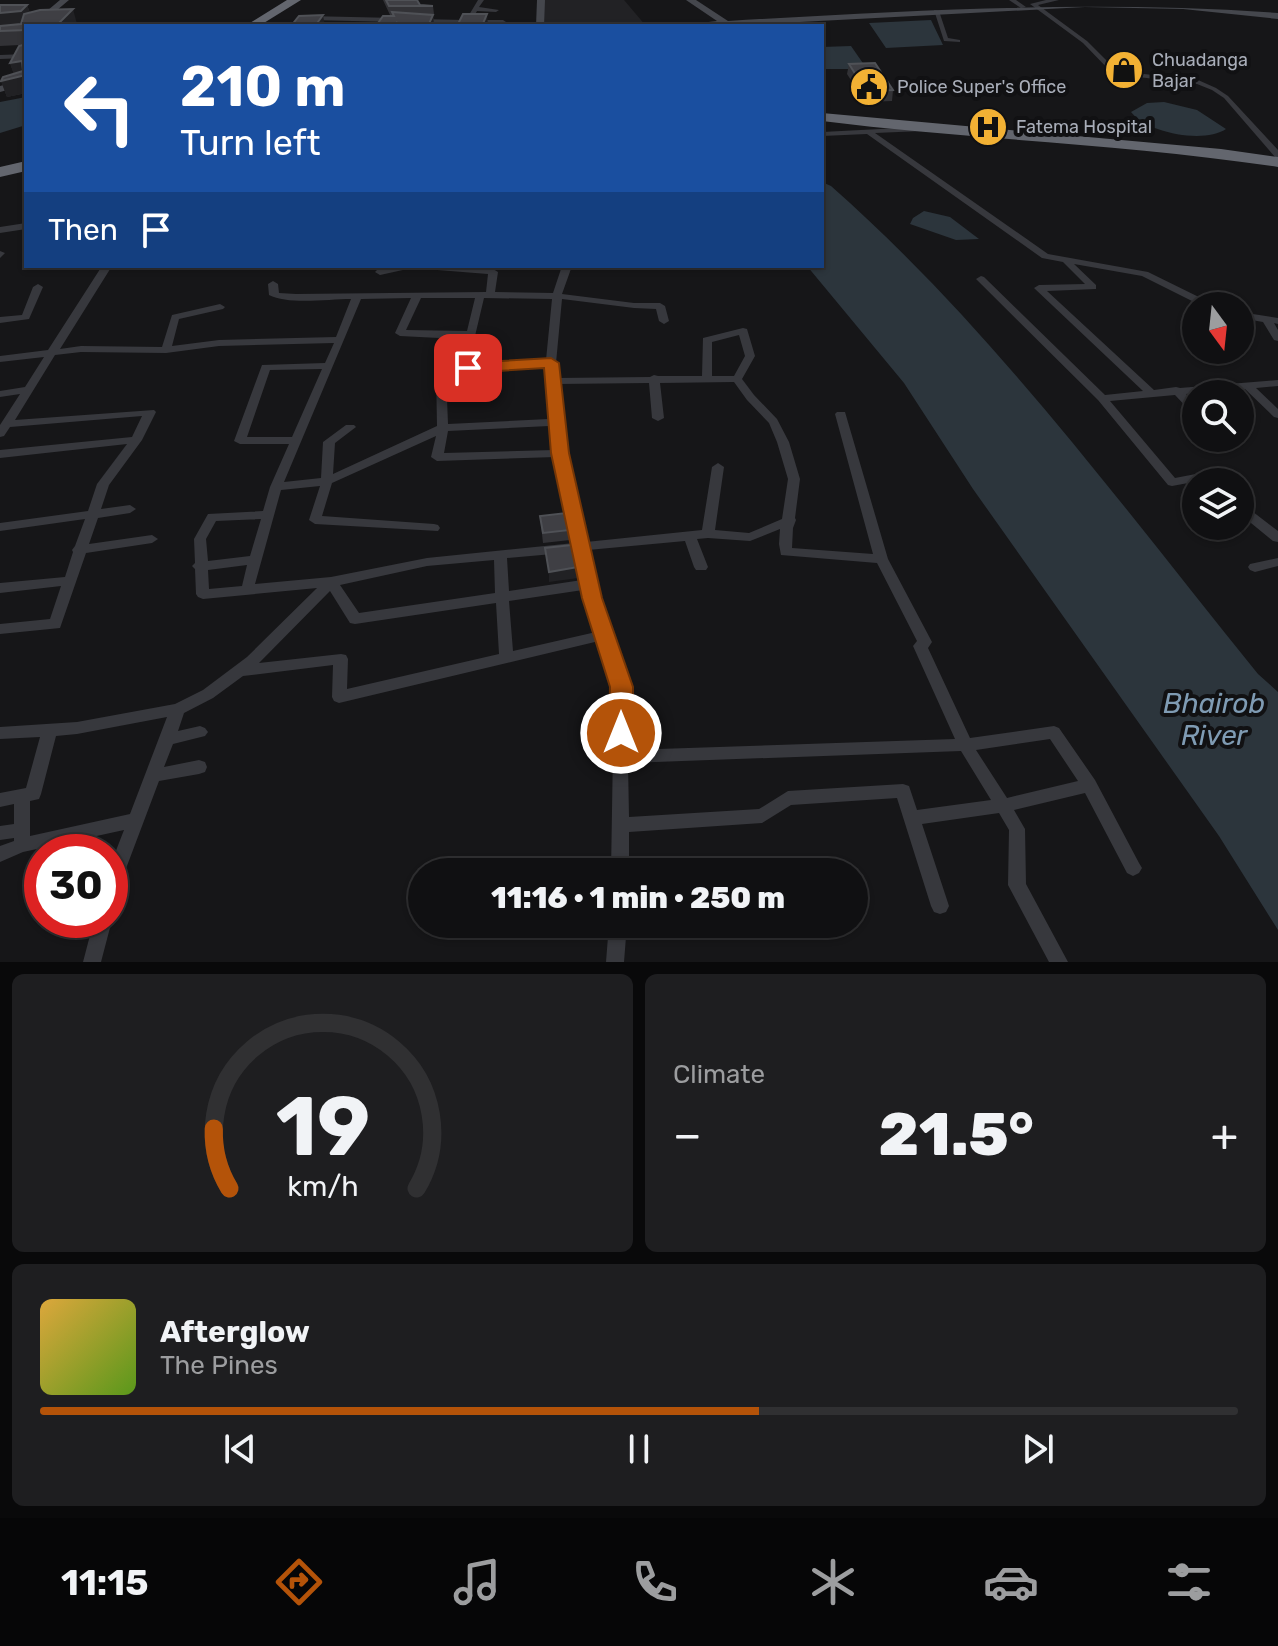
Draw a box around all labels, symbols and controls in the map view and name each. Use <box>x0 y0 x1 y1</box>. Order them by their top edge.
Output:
shop icon: Chuadanga Bajar <box>1103 49 1145 91</box>
place label: Chuadanga Bajar <box>1152 49 1248 92</box>
text: 210 m <box>180 54 346 120</box>
icon: left <box>48 56 152 160</box>
public building icon: Police Super's Office <box>848 66 890 108</box>
place label: Police Super's Office <box>897 76 1066 98</box>
hospital icon: Fatema Hospital <box>967 106 1009 148</box>
place label: Fatema Hospital <box>1016 116 1152 138</box>
text: Turn left <box>180 121 321 164</box>
icon: arrive <box>134 208 178 252</box>
text: Then <box>48 212 118 248</box>
north arrow <box>1182 292 1254 364</box>
map controls <box>1182 292 1254 540</box>
pin <box>434 334 502 402</box>
icon: arrive <box>446 346 490 390</box>
button: search <box>1182 380 1254 452</box>
button: layers <box>1182 468 1254 540</box>
water label: Bhairob River <box>1163 687 1265 752</box>
position arrow <box>579 691 663 775</box>
speed limit sign: 30 <box>24 834 128 938</box>
text: 11:16 · 1 min · 250 m <box>491 880 785 916</box>
text: Climate <box>673 1059 765 1090</box>
text: 19 <box>275 1077 370 1176</box>
text: 21.5° <box>878 1099 1034 1170</box>
text: − <box>673 1109 702 1161</box>
text: + <box>1211 1109 1238 1161</box>
text: km/h <box>287 1169 358 1203</box>
text: Afterglow <box>160 1314 310 1350</box>
text: The Pines <box>160 1350 278 1381</box>
icon: previous <box>218 1427 262 1471</box>
icon: pause <box>617 1427 661 1471</box>
icon: next <box>1016 1427 1060 1471</box>
icon: directions <box>271 1554 327 1610</box>
icon: music <box>449 1554 505 1610</box>
icon: phone <box>627 1554 683 1610</box>
icon: climate <box>805 1554 861 1610</box>
icon: car <box>983 1554 1039 1610</box>
icon: filters <box>1161 1554 1217 1610</box>
text: 11:15 <box>61 1561 148 1604</box>

